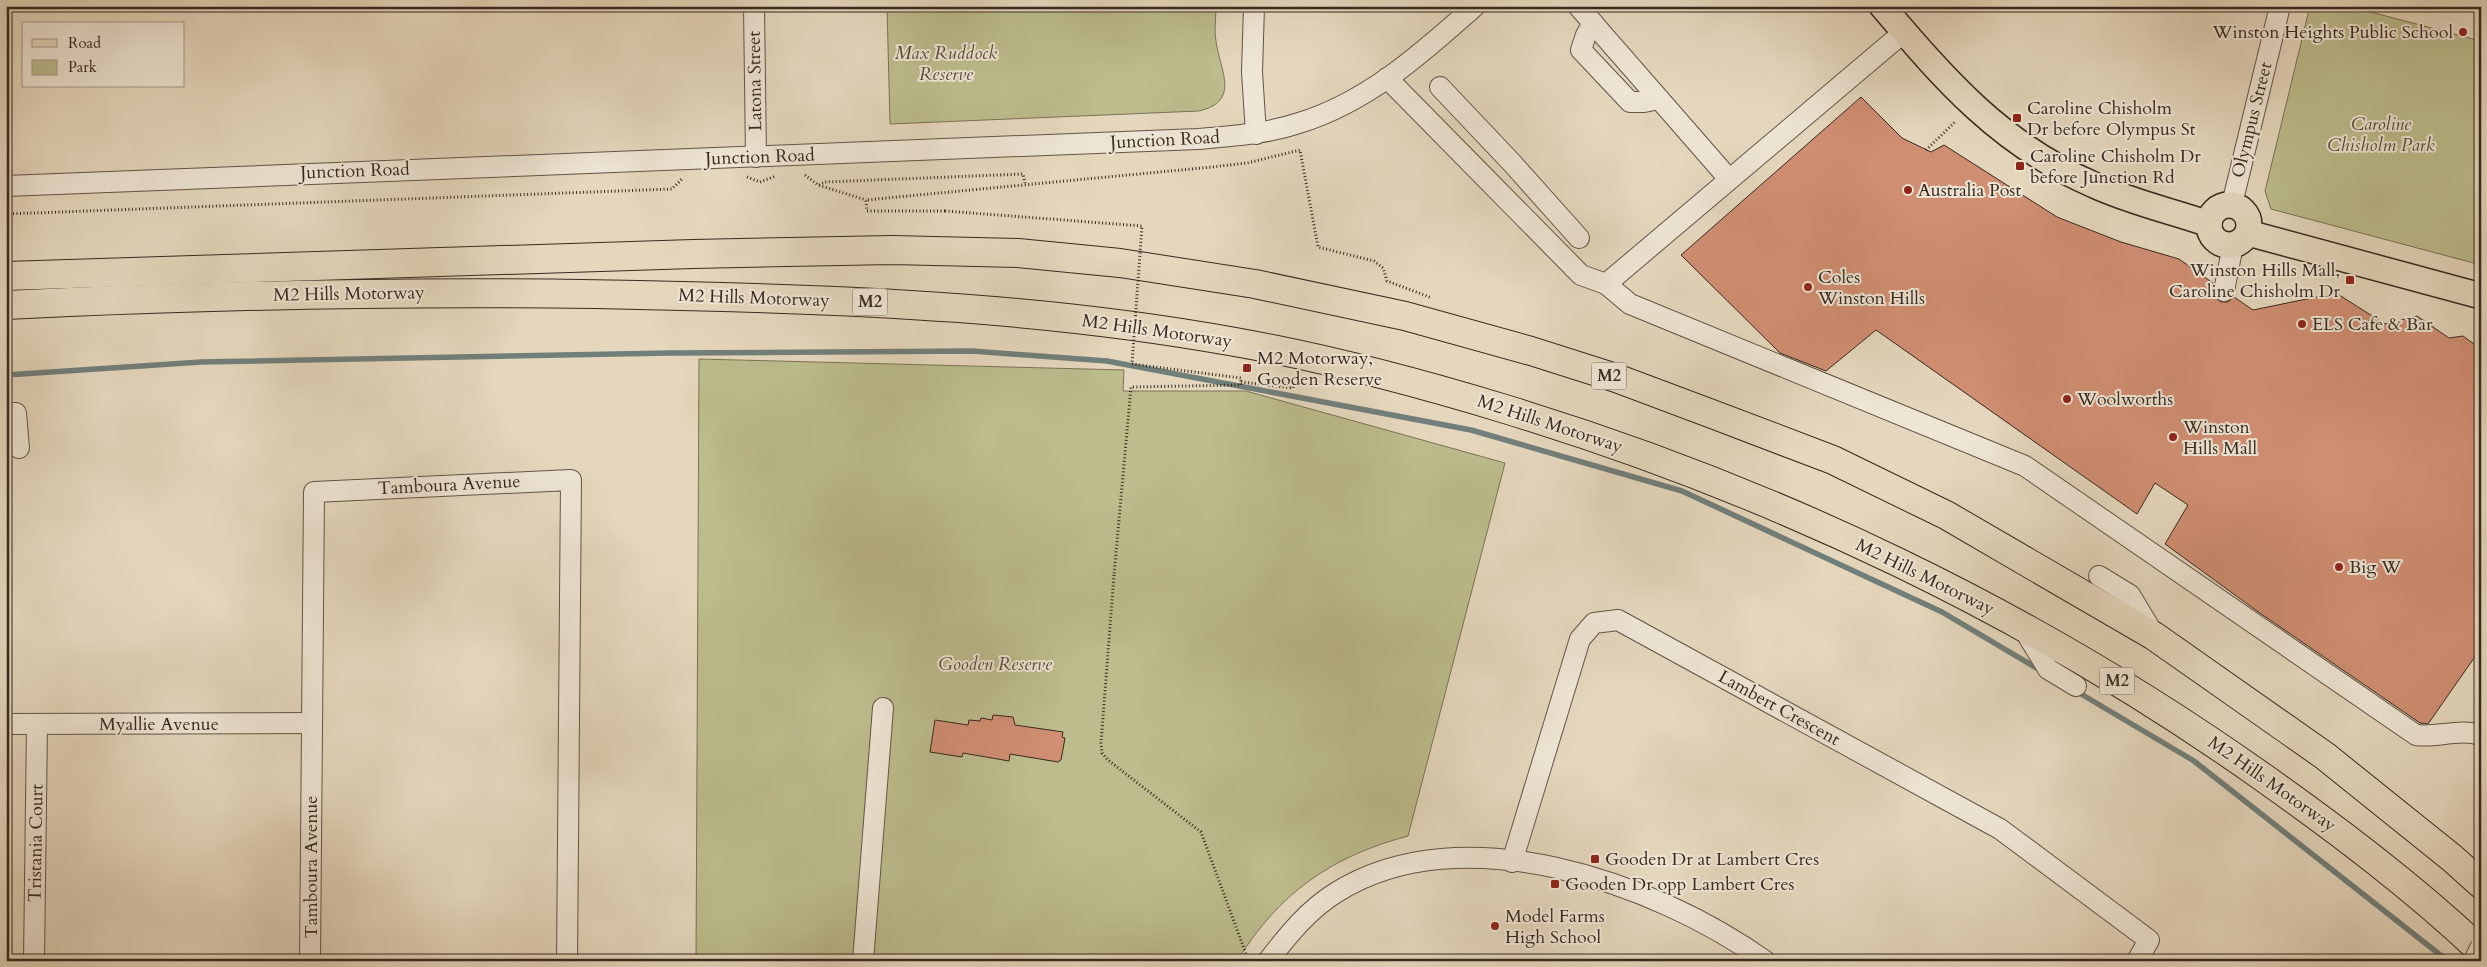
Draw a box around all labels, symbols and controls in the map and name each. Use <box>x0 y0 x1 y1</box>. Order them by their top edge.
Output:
place label: Winston Heights Public School <box>2212 20 2453 45</box>
legend <box>22 22 185 88</box>
marker: Winston Heights Public School <box>2457 26 2469 38</box>
street label: Latona Street <box>742 30 768 131</box>
text: Road <box>68 33 101 53</box>
park label: Max Ruddock Reserve <box>895 41 997 87</box>
text: Park <box>68 57 97 77</box>
street label: Olympus Street <box>2226 59 2279 181</box>
place label: Caroline Chisholm Dr before Olympus St <box>2027 96 2196 142</box>
marker: Caroline Chisholm Dr before Olympus St <box>2011 112 2023 124</box>
park label: Caroline Chisholm Park <box>2327 112 2435 158</box>
street label: Junction Road <box>1107 125 1221 156</box>
street label: Junction Road <box>702 143 816 172</box>
place label: Caroline Chisholm Dr before Junction Rd <box>2030 144 2201 190</box>
street label: Junction Road <box>297 157 411 186</box>
marker: Caroline Chisholm Dr before Junction Rd <box>2014 160 2026 172</box>
place label: Australia Post <box>1918 178 2021 203</box>
marker: Australia Post <box>1902 184 1914 196</box>
place label: Winston Hills Mall, Caroline Chisholm Dr <box>2169 258 2340 304</box>
place label: Coles Winston Hills <box>1817 265 1925 311</box>
marker: Winston Hills Mall, Caroline Chisholm Dr <box>2344 274 2356 286</box>
street label: M2 Hills Motorway <box>273 280 425 308</box>
marker: Coles Winston Hills <box>1802 281 1814 293</box>
street label: M2 Hills Motorway <box>678 283 831 313</box>
road number: M2 <box>852 288 888 316</box>
street label: M2 Hills Motorway <box>1080 308 1234 354</box>
place label: ELS Cafe & Bar <box>2312 312 2433 337</box>
marker: ELS Cafe & Bar <box>2296 318 2308 330</box>
place label: M2 Motorway, Gooden Reserve <box>1257 346 1382 392</box>
marker: M2 Motorway, Gooden Reserve <box>1241 362 1253 374</box>
road number: M2 <box>1592 362 1626 390</box>
place label: Woolworths <box>2076 387 2173 412</box>
street label: M2 Hills Motorway <box>1474 389 1626 459</box>
marker: Woolworths <box>2061 393 2073 405</box>
place label: Winston Hills Mall <box>2182 415 2257 461</box>
marker: Winston Hills Mall <box>2167 431 2179 443</box>
street label: Tamboura Avenue <box>377 469 521 501</box>
street label: M2 Hills Motorway <box>1851 533 1999 622</box>
place label: Big W <box>2349 555 2401 580</box>
marker: Big W <box>2333 561 2345 573</box>
park label: Gooden Reserve <box>938 652 1053 677</box>
street label: Lambert Crescent <box>1714 664 1845 752</box>
road number: M2 <box>2100 668 2134 694</box>
street label: Myallie Avenue <box>99 712 219 737</box>
street label: M2 Hills Motorway <box>2203 730 2342 838</box>
street label: Tristania Court <box>22 784 50 902</box>
street label: Tamboura Avenue <box>299 795 324 939</box>
place label: Gooden Dr at Lambert Cres <box>1605 847 1819 872</box>
marker: Gooden Dr at Lambert Cres <box>1589 853 1601 865</box>
place label: Gooden Dr opp Lambert Cres <box>1565 872 1795 897</box>
marker: Gooden Dr opp Lambert Cres <box>1549 878 1561 890</box>
place label: Model Farms High School <box>1505 904 1605 950</box>
marker: Model Farms High School <box>1489 920 1501 932</box>

